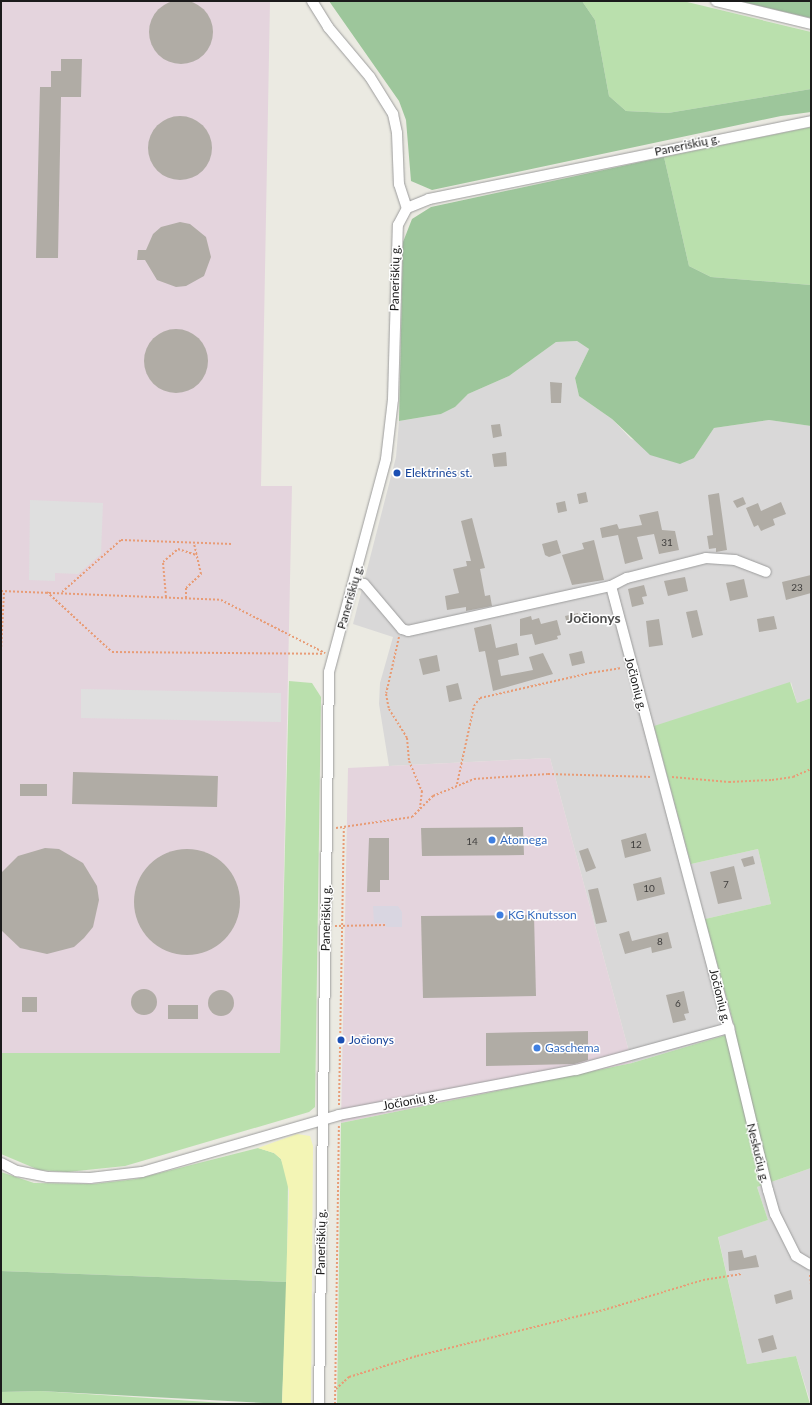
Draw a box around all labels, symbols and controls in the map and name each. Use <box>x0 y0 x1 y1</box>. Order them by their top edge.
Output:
street label: Paneriškių g. <box>653 131 721 159</box>
street label: Paneriškių g. <box>387 245 403 311</box>
place label: Elektrinės st. <box>405 466 472 480</box>
marker: Elektrinės st. <box>392 468 402 478</box>
house number: 31 <box>661 537 673 549</box>
street label: Paneriškių g. <box>334 563 366 631</box>
house number: 23 <box>791 582 803 594</box>
district label: Jočionys <box>567 610 621 626</box>
street label: Jočionių g. <box>622 655 650 713</box>
place label: Atomega <box>500 833 547 847</box>
marker: Atomega <box>487 835 497 845</box>
house number: 14 <box>466 836 478 848</box>
house number: 12 <box>630 839 642 851</box>
house number: 7 <box>723 879 729 891</box>
house number: 10 <box>643 883 655 895</box>
street label: Paneriškių g. <box>318 885 334 951</box>
place label: KG Knutsson <box>508 908 577 922</box>
marker: KG Knutsson <box>495 910 505 920</box>
house number: 8 <box>657 936 663 948</box>
street label: Jočionių g. <box>706 967 734 1025</box>
house number: 6 <box>675 998 681 1010</box>
place label: Jočionys <box>349 1033 394 1047</box>
marker: Jočionys <box>336 1035 346 1045</box>
place label: Gaschema <box>545 1041 599 1055</box>
marker: Gaschema <box>532 1043 542 1053</box>
street label: Jočionių g. <box>381 1089 439 1113</box>
street label: Neskučių g. <box>744 1122 772 1184</box>
street label: Paneriškių g. <box>313 1209 329 1275</box>

